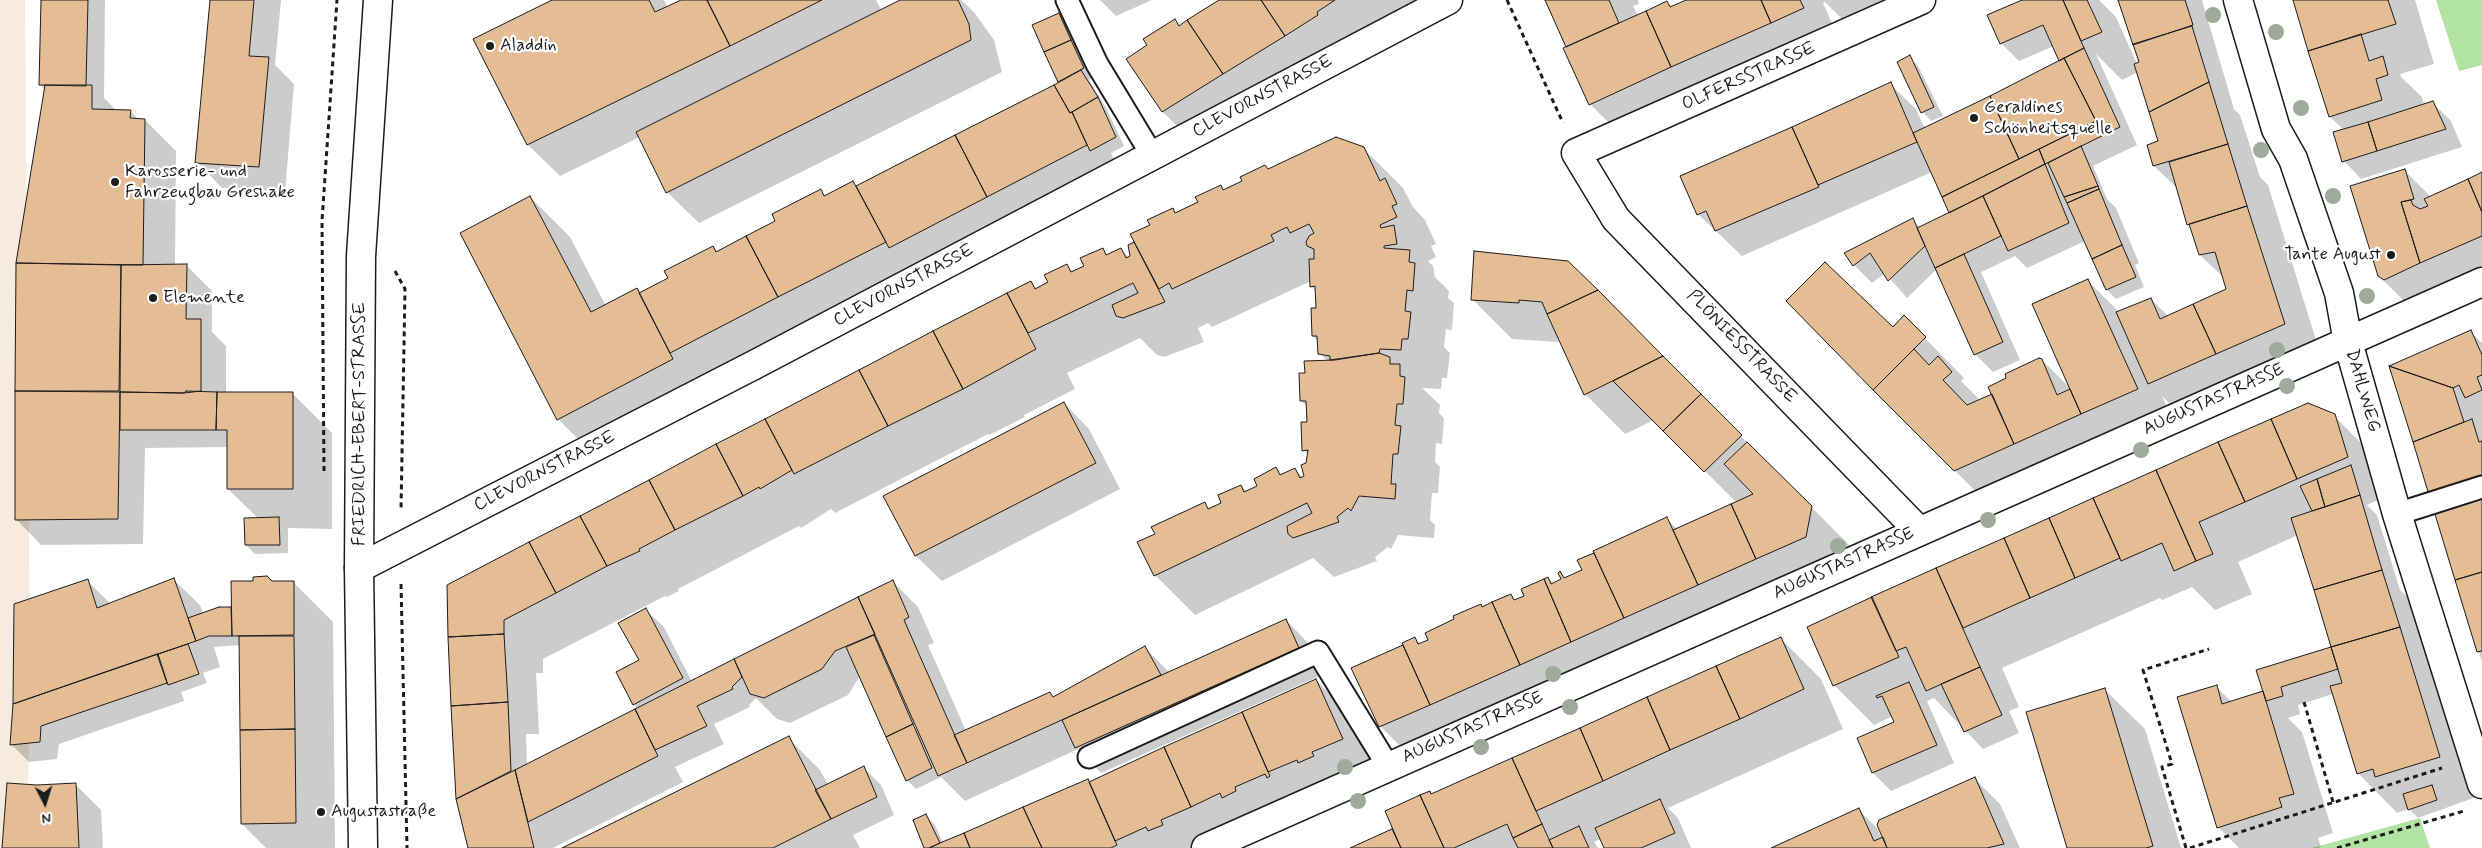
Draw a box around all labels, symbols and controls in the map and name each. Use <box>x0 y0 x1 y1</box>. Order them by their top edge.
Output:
place label: Aladdin <box>500 35 557 57</box>
street label: OLFERSSTRASSE <box>1679 38 1819 116</box>
marker: Aladdin <box>484 40 496 52</box>
street label: CLEVORNSTRASSE <box>1189 51 1337 143</box>
place label: Geraldines Schönheitsquelle <box>1984 97 2113 140</box>
marker: Geraldines Schönheitsquelle <box>1968 112 1980 124</box>
place label: Karosserie- und Fahrzeugbau Greshake <box>125 161 295 203</box>
marker: Karosserie- und Fahrzeugbau Greshake <box>109 176 121 188</box>
street label: CLEVORNSTRASSE <box>830 240 978 332</box>
place label: Tante August <box>2284 244 2381 266</box>
marker: Tante August <box>2385 249 2397 261</box>
street label: PLÖNIESSTRASSE <box>1681 286 1801 408</box>
place label: Elemente <box>163 287 245 309</box>
marker: Elemente <box>147 292 159 304</box>
street label: FRIEDRICH-EBERT-STRASSE <box>349 302 371 546</box>
street label: DAHLWEG <box>2340 347 2384 435</box>
street label: AUGUSTASTRASSE <box>2140 359 2288 441</box>
street label: CLEVORNSTRASSE <box>471 427 619 517</box>
street label: AUGUSTASTRASSE <box>1770 523 1918 605</box>
street label: AUGUSTASTRASSE <box>1399 687 1547 769</box>
north arrow <box>20 778 70 828</box>
place label: Augustastraße <box>331 801 436 823</box>
marker: Augustastraße <box>315 806 327 818</box>
text: N <box>41 809 52 827</box>

